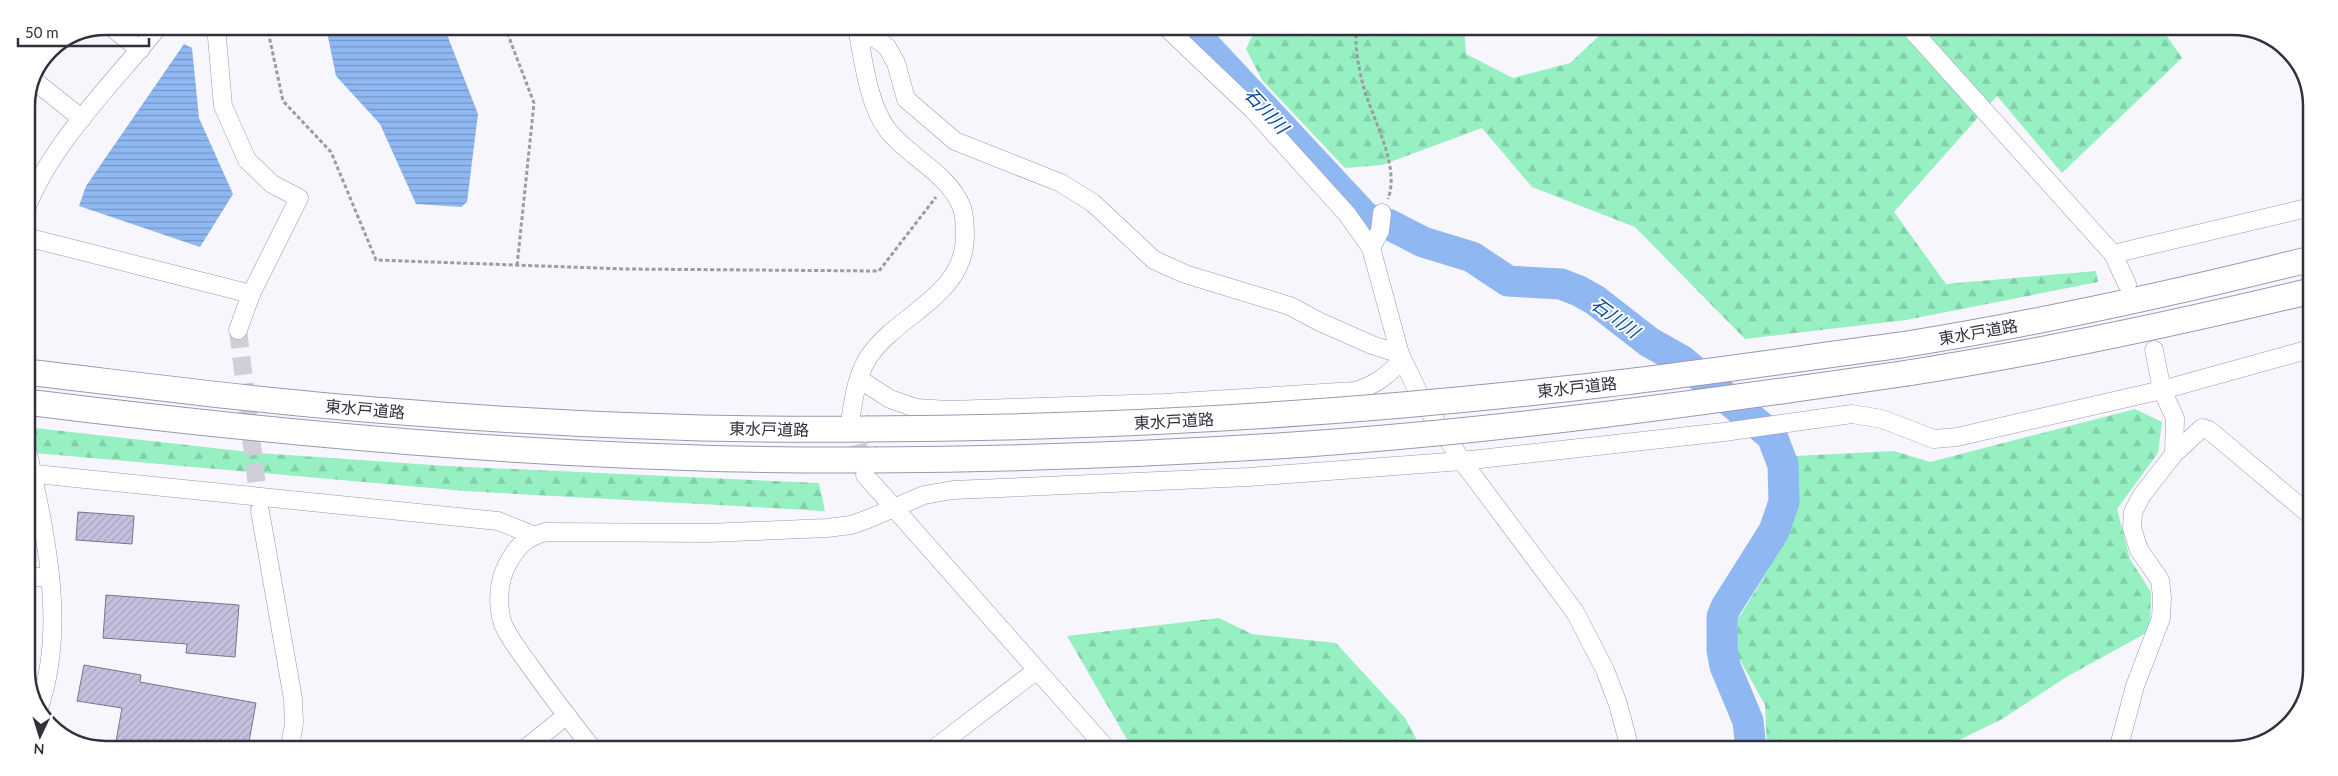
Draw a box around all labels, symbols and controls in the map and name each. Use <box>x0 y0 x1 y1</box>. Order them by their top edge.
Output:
scale bar <box>18 15 149 47</box>
text: 50 m <box>25 23 59 41</box>
water label: 石川川 <box>1240 83 1295 139</box>
water label: 石川川 <box>1587 292 1646 343</box>
street label: 東水戸道路 <box>1937 315 2019 348</box>
street label: 東水戸道路 <box>1536 373 1618 400</box>
street label: 東水戸道路 <box>324 396 406 421</box>
street label: 東水戸道路 <box>1134 409 1214 432</box>
street label: 東水戸道路 <box>729 418 809 439</box>
north arrow <box>15 711 65 761</box>
text: N <box>33 741 45 758</box>

